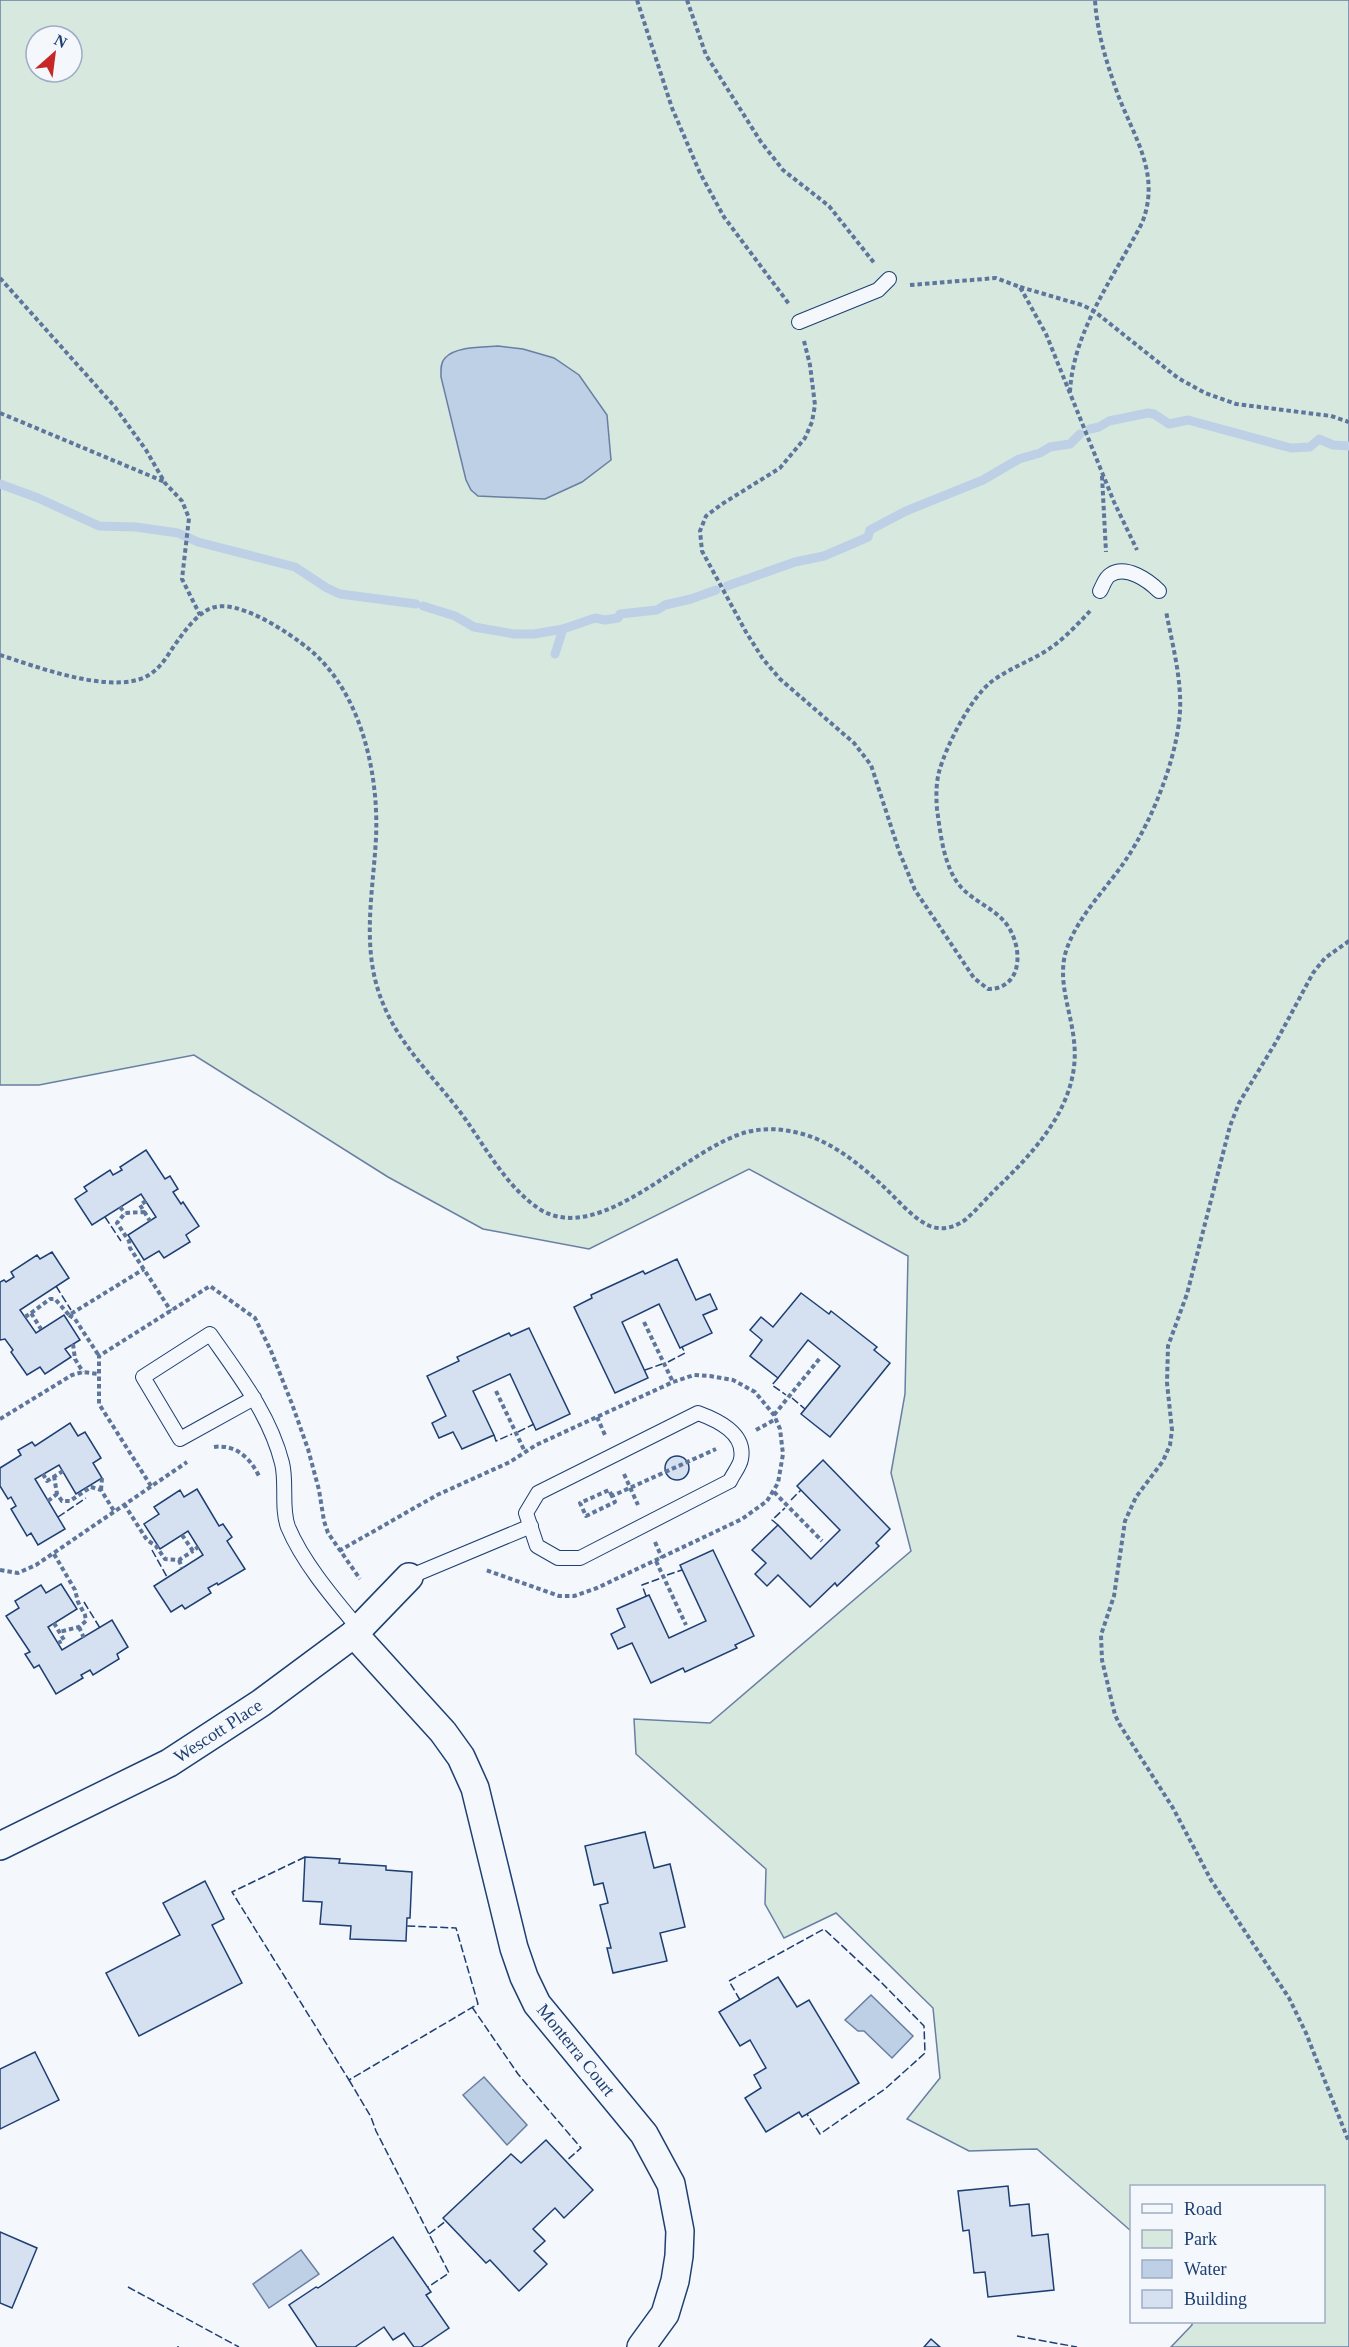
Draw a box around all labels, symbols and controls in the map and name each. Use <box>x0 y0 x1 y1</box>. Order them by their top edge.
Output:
north arrow <box>24 24 84 84</box>
text: N <box>52 31 70 52</box>
street label: Wescott Place <box>170 1695 266 1767</box>
street label: Monterra Court <box>533 2000 619 2100</box>
legend <box>1130 2185 1325 2323</box>
text: Road <box>1184 2199 1222 2219</box>
text: Park <box>1184 2229 1217 2249</box>
text: Water <box>1184 2259 1227 2279</box>
text: Building <box>1184 2289 1247 2309</box>

